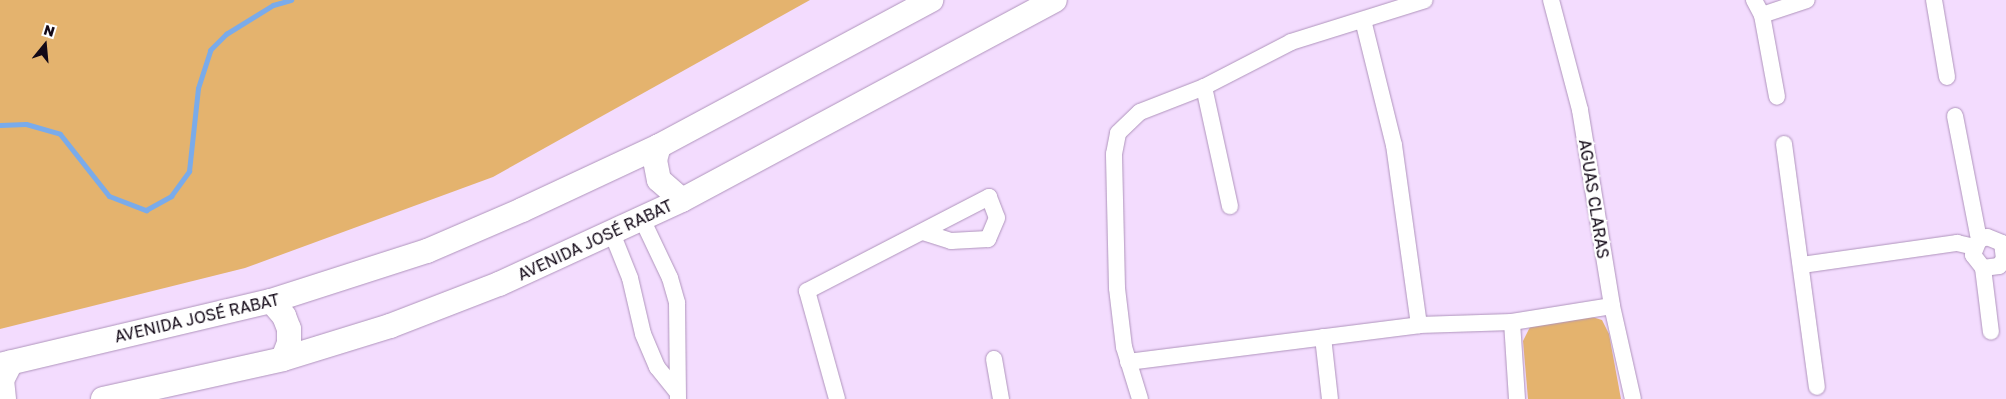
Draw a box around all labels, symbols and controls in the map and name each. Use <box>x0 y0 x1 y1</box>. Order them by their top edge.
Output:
north arrow <box>20 20 70 70</box>
text: N <box>42 20 57 40</box>
street label: AGUAS CLARAS <box>1575 138 1613 260</box>
street label: AVENIDA JOSÉ RABAT <box>515 196 675 284</box>
street label: AVENIDA JOSÉ RABAT <box>113 290 281 346</box>

